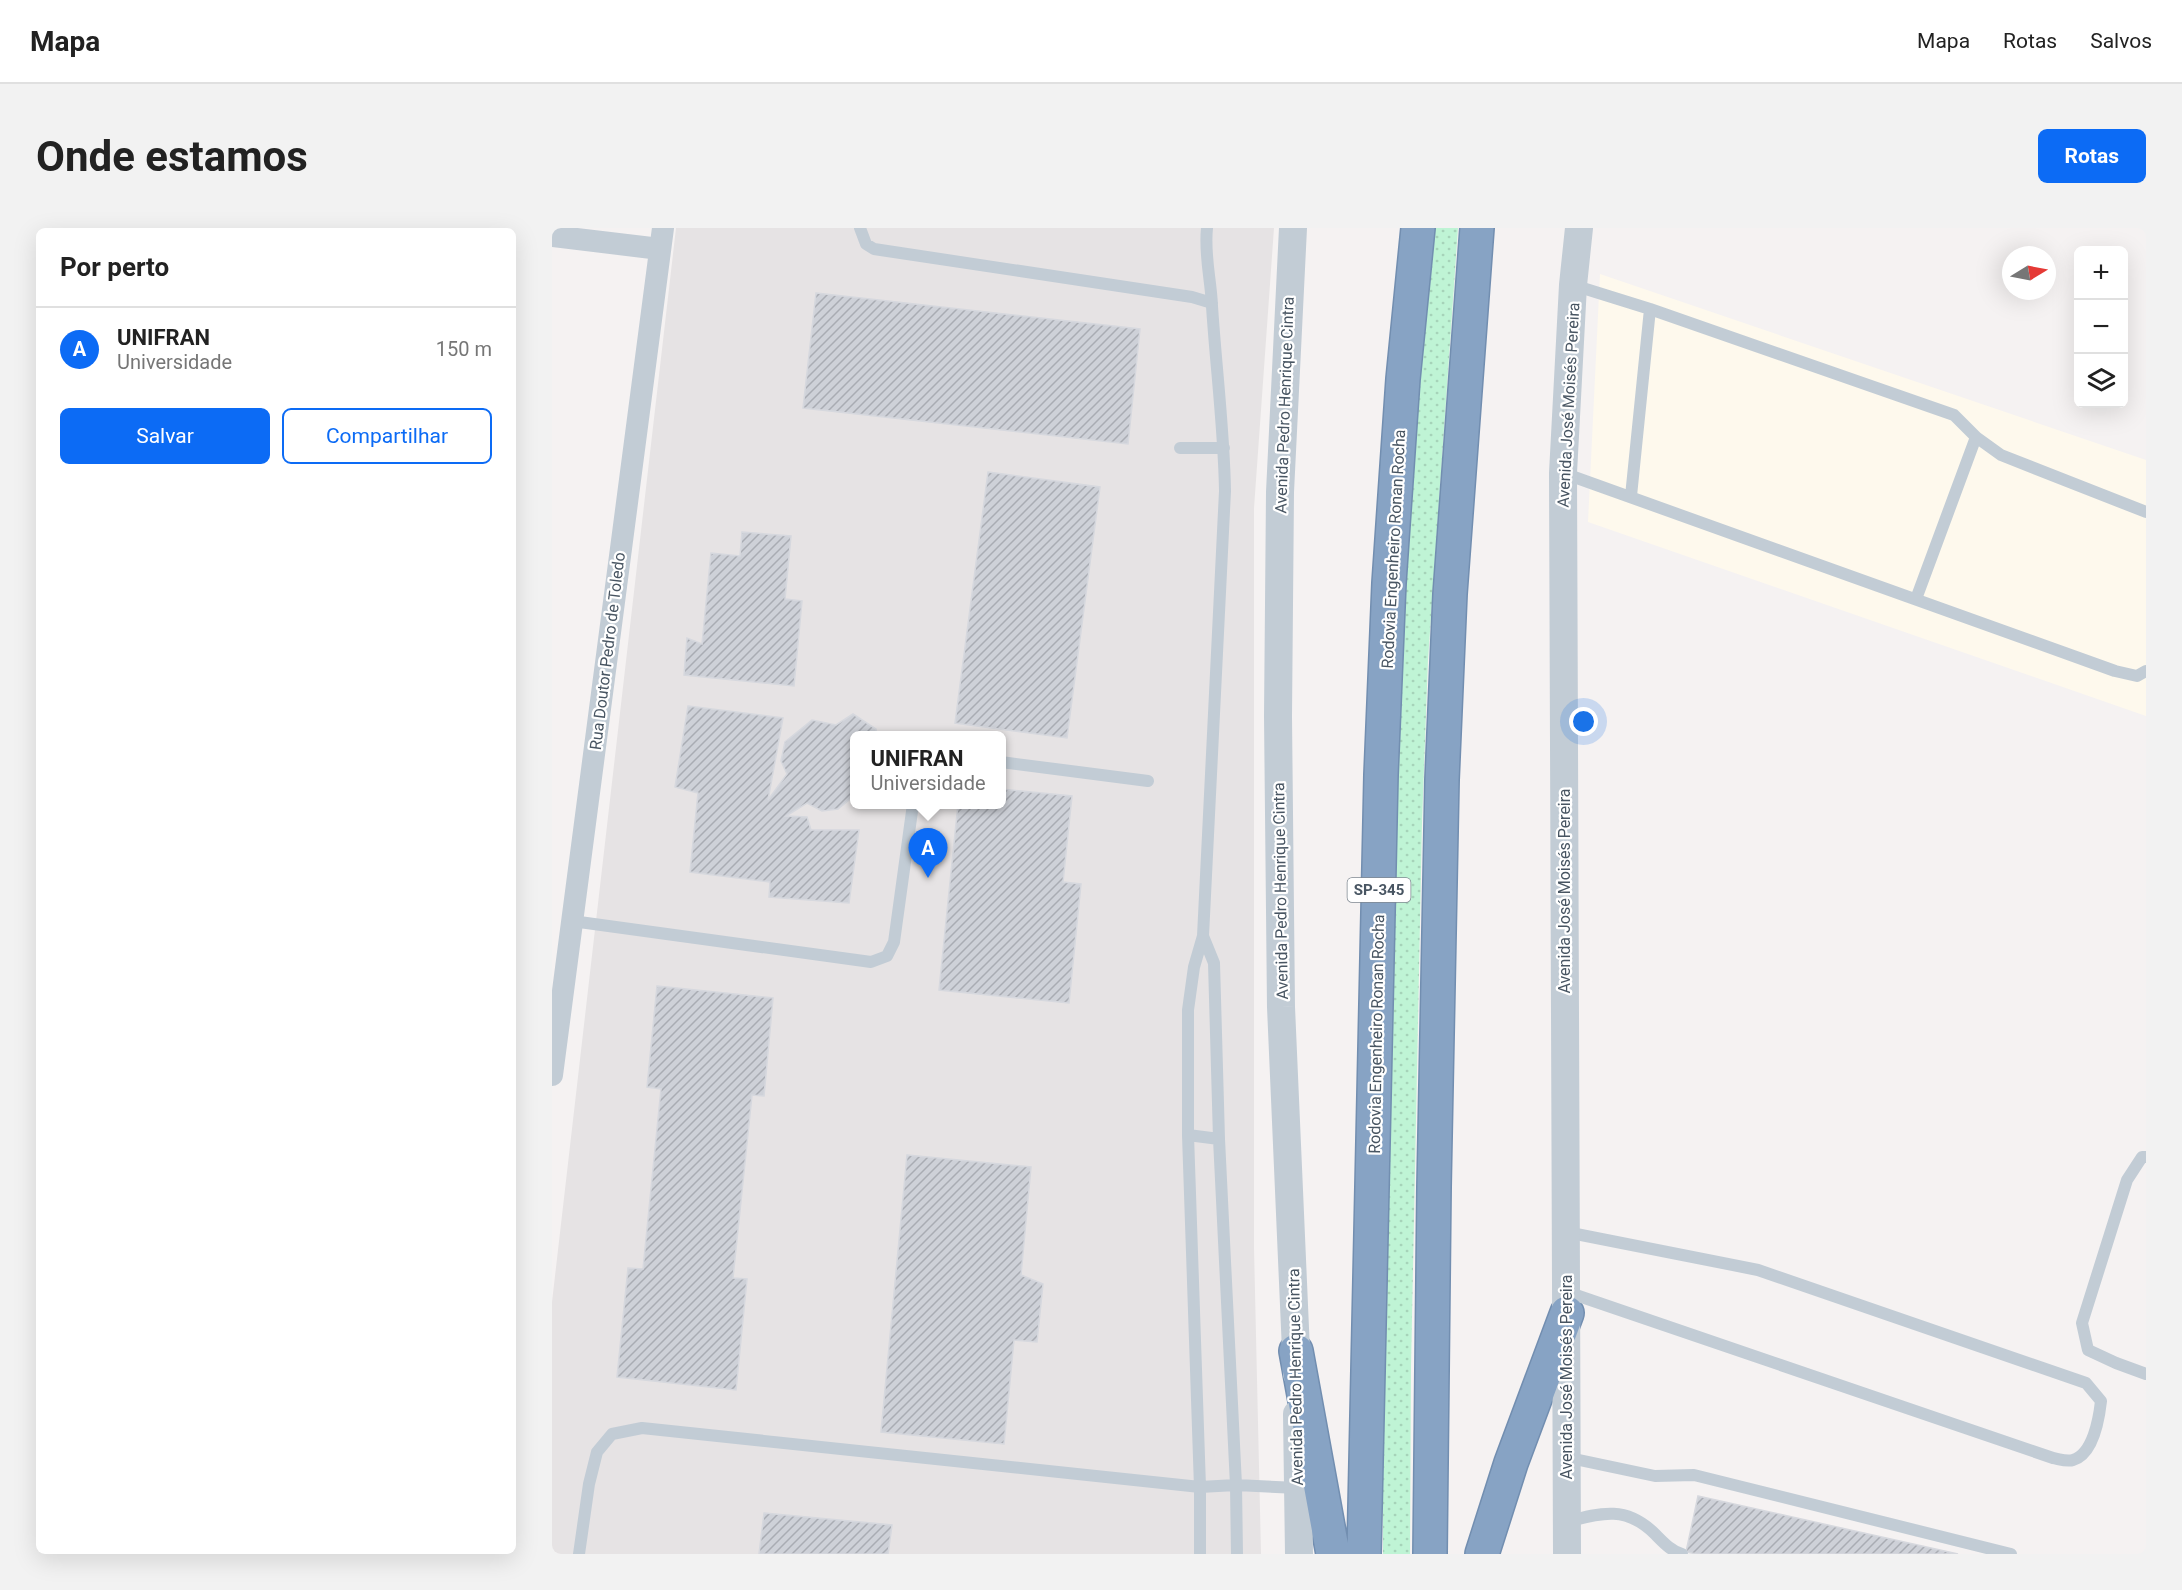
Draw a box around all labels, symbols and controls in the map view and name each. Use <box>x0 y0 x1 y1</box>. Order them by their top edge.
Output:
text: Mapa <box>30 25 100 58</box>
text: Mapa <box>1917 29 1970 53</box>
text: Rotas <box>2003 29 2057 53</box>
text: Salvos <box>2090 29 2152 53</box>
button: Rotas <box>2038 129 2146 183</box>
text: Onde estamos <box>36 132 308 181</box>
north arrow <box>2002 246 2056 300</box>
map controls <box>2074 246 2128 408</box>
button: + <box>2074 246 2128 300</box>
text: Por perto <box>60 252 169 282</box>
street label: Avenida Pedro Henrique Cintra <box>1271 296 1298 514</box>
button: − <box>2074 300 2128 354</box>
street label: Avenida José Moisés Pereira <box>1554 302 1583 508</box>
text: UNIFRAN <box>117 325 210 350</box>
text: A <box>73 337 86 361</box>
text: 150 m <box>436 337 492 361</box>
text: Universidade <box>117 350 232 374</box>
button: layers <box>2074 354 2128 408</box>
button: Salvar <box>60 408 270 464</box>
button: Compartilhar <box>282 408 492 464</box>
street label: Rodovia Engenheiro Ronan Rocha <box>1378 429 1409 669</box>
street label: Rua Doutor Pedro de Toledo <box>586 551 629 751</box>
your location <box>1569 707 1598 736</box>
popup <box>850 731 1006 809</box>
text: UNIFRAN <box>870 746 963 771</box>
text: Universidade <box>870 771 986 795</box>
street label: Avenida Pedro Henrique Cintra <box>1269 782 1292 1000</box>
street label: Avenida José Moisés Pereira <box>1555 788 1574 994</box>
pin: A <box>908 828 947 878</box>
road number: SP-345 <box>1348 878 1410 902</box>
street label: Rodovia Engenheiro Ronan Rocha <box>1365 914 1388 1154</box>
street label: Avenida Pedro Henrique Cintra <box>1284 1268 1307 1486</box>
street label: Avenida José Moisés Pereira <box>1557 1274 1576 1480</box>

